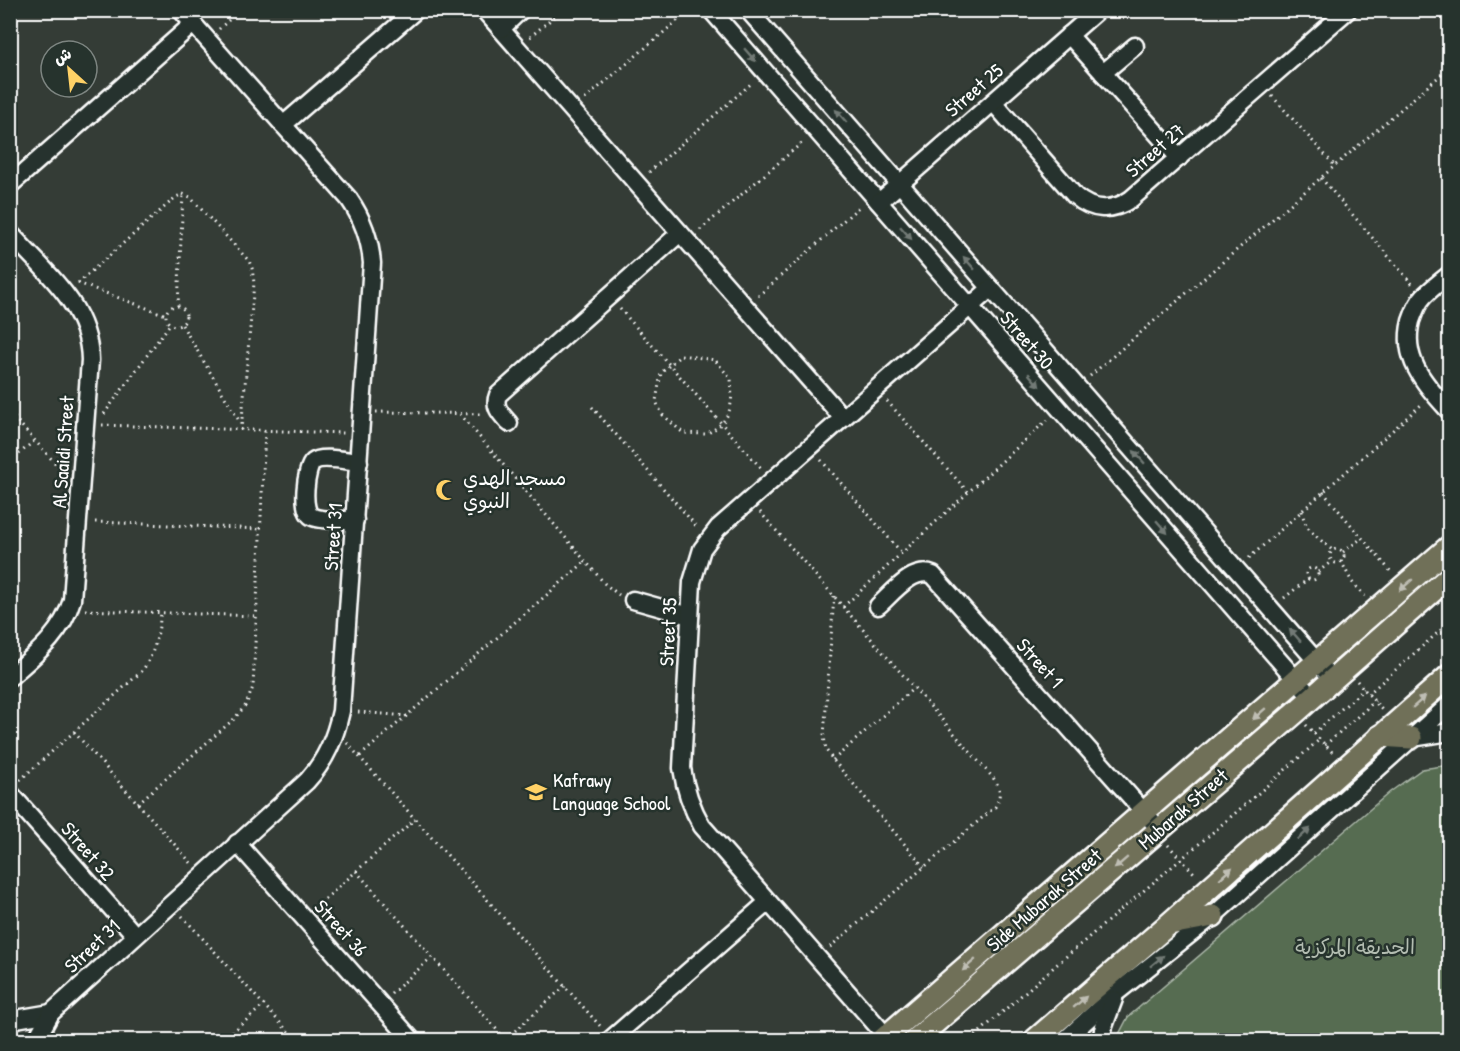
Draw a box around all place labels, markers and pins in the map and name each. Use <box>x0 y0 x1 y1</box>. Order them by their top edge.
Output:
place label: مسجد الهدي النبوي <box>463 464 566 516</box>
mosque icon: مسجد الهدي النبوي <box>434 478 458 502</box>
place label: Kafrawy Language School <box>553 766 671 816</box>
school or university icon: Kafrawy Language School <box>524 780 548 804</box>

